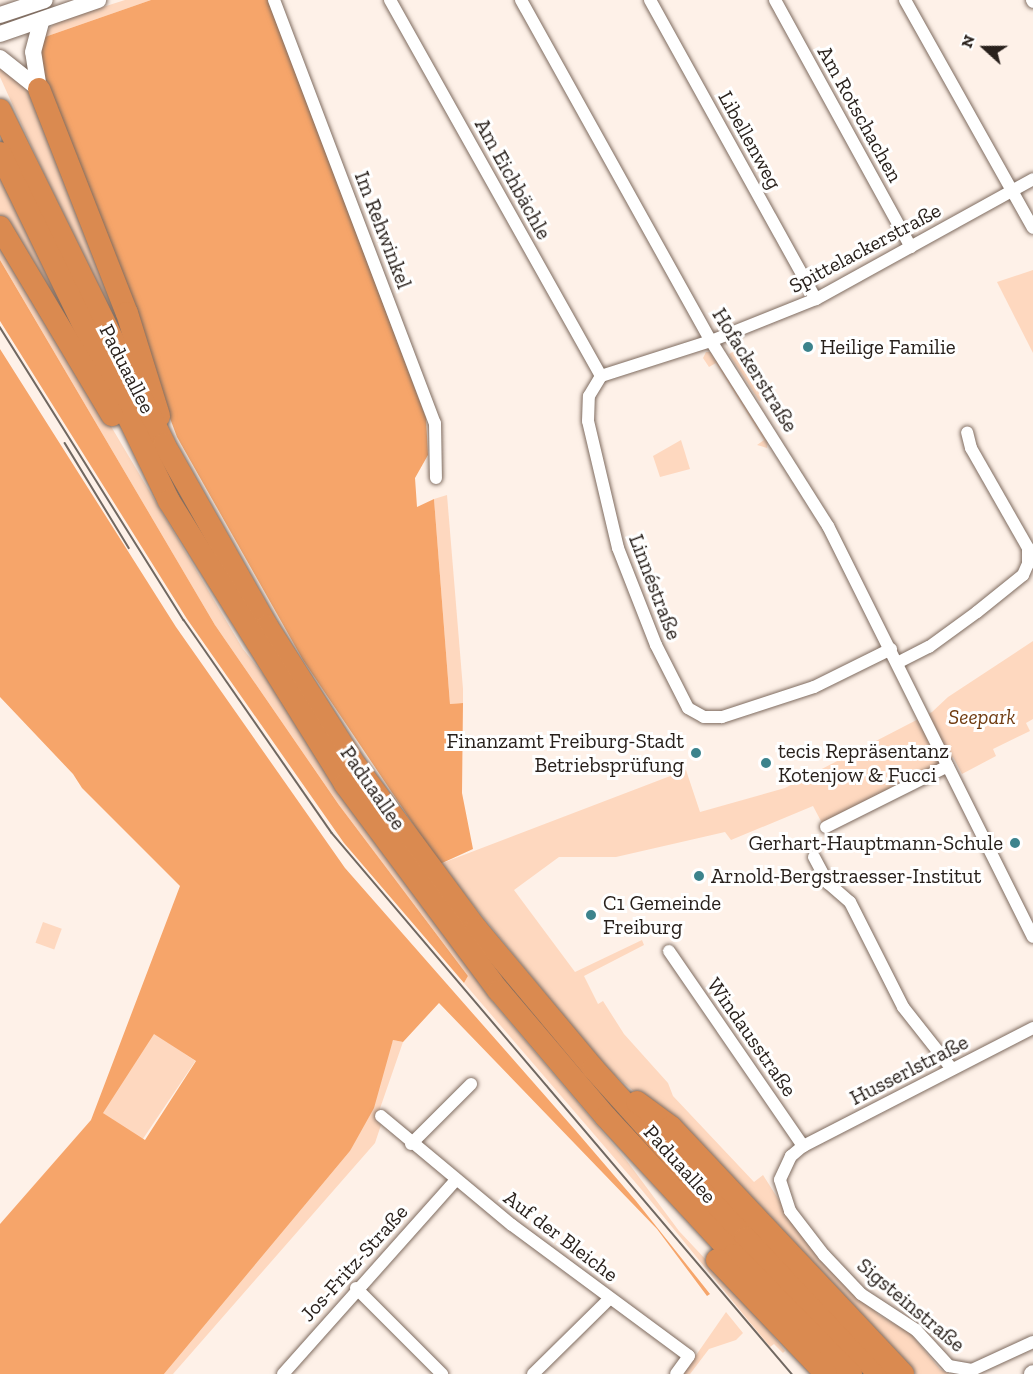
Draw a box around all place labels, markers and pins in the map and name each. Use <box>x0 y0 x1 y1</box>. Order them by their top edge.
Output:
place label: Heilige Familie <box>820 334 956 360</box>
marker: Heilige Familie <box>801 340 815 354</box>
place label: Finanzamt Freiburg-Stadt Betriebsprüfung <box>447 728 684 778</box>
place label: tecis Repräsentanz Kotenjow & Fucci <box>778 738 949 788</box>
marker: Finanzamt Freiburg-Stadt Betriebsprüfung <box>689 746 703 760</box>
marker: tecis Repräsentanz Kotenjow & Fucci <box>759 756 773 770</box>
place label: Gerhart-Hauptmann-Schule <box>748 830 1003 856</box>
marker: Gerhart-Hauptmann-Schule <box>1008 836 1022 850</box>
place label: Arnold-Bergstraesser-Institut <box>711 863 981 889</box>
marker: Arnold-Bergstraesser-Institut <box>692 869 706 883</box>
place label: C1 Gemeinde Freiburg <box>603 890 721 940</box>
marker: C1 Gemeinde Freiburg <box>584 908 598 922</box>

